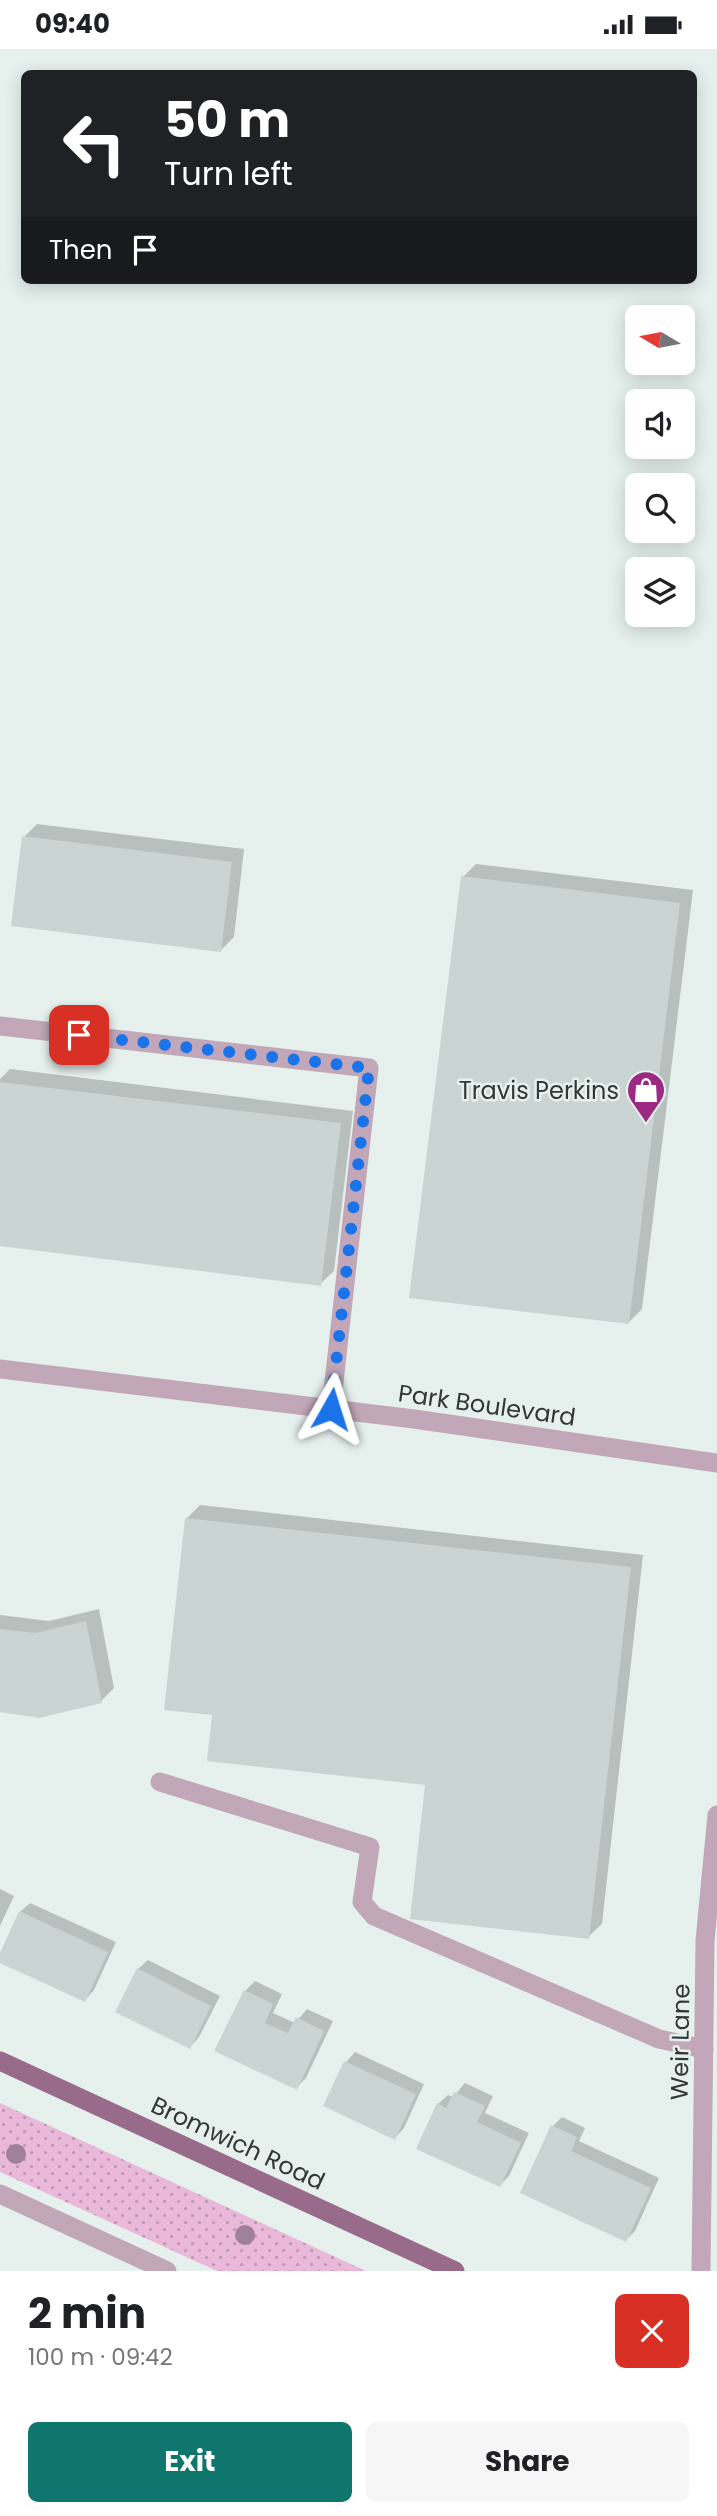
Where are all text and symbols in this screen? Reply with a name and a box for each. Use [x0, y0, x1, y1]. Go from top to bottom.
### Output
text: 09:40 [35, 6, 110, 42]
text: 50 m [164, 86, 290, 154]
icon: left [49, 98, 140, 189]
text: Turn left [164, 151, 293, 196]
icon: arrive [126, 231, 164, 269]
text: Then [49, 232, 112, 268]
north arrow [625, 305, 695, 375]
map controls [625, 305, 695, 627]
button: sound [625, 389, 695, 459]
button: search [625, 473, 695, 543]
button: layers [625, 557, 695, 627]
pin [49, 1005, 109, 1065]
icon: arrive [60, 1016, 98, 1054]
shop icon: Travis Perkins [625, 1069, 667, 1124]
place label: Travis Perkins [459, 1074, 619, 1107]
position arrow [294, 1372, 368, 1446]
street label: Park Boulevard [396, 1376, 578, 1434]
street label: Weir Lane [662, 1984, 698, 2100]
street label: Bromwich Road [146, 2088, 330, 2198]
text: 2 min [28, 2284, 146, 2343]
button: close [615, 2294, 689, 2368]
text: 100 m · 09:42 [28, 2341, 173, 2373]
button: Exit [28, 2422, 352, 2502]
button: Share [366, 2422, 689, 2502]

